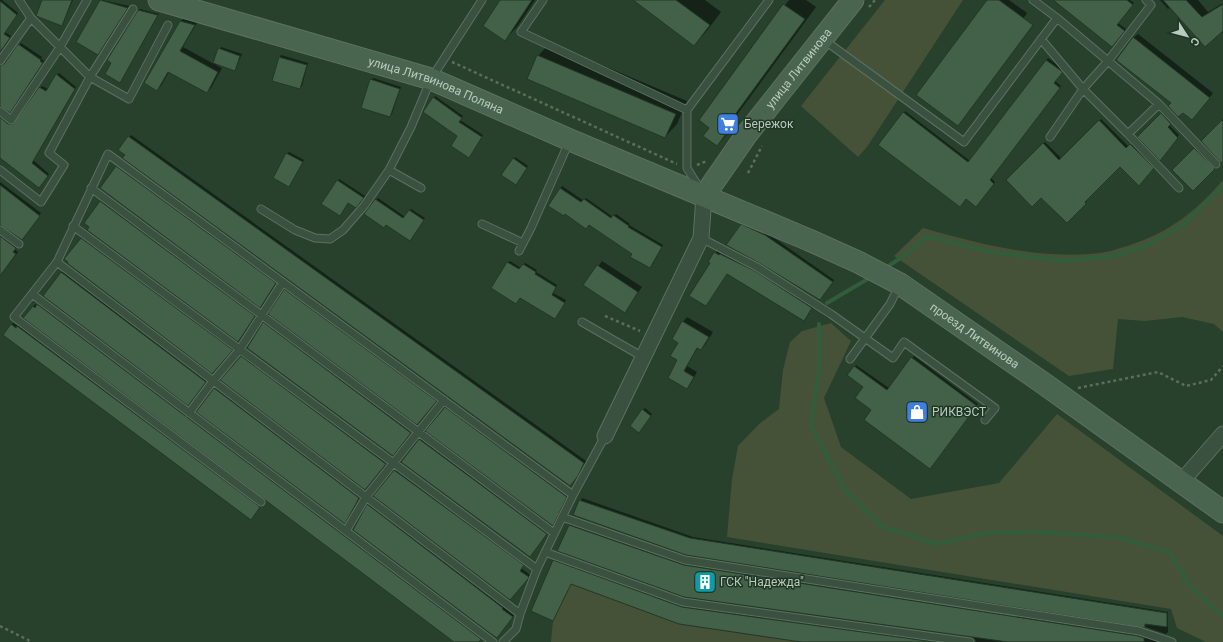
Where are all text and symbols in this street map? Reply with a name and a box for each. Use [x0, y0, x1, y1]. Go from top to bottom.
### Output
north arrow [1167, 16, 1207, 56]
street label: улица Литвинова [763, 26, 835, 111]
text: С [1187, 35, 1202, 48]
street label: улица Литвинова Поляна [367, 54, 506, 117]
supermarket icon: Бережок [715, 111, 741, 137]
place label: Бережок [744, 117, 794, 131]
street label: проезд Литвинова [927, 300, 1022, 371]
shop icon: РИКВЭСТ [904, 399, 930, 425]
place label: РИКВЭСТ [932, 405, 986, 419]
building icon: ГСК "Надежда" [692, 569, 718, 595]
place label: ГСК "Надежда" [720, 575, 804, 589]

